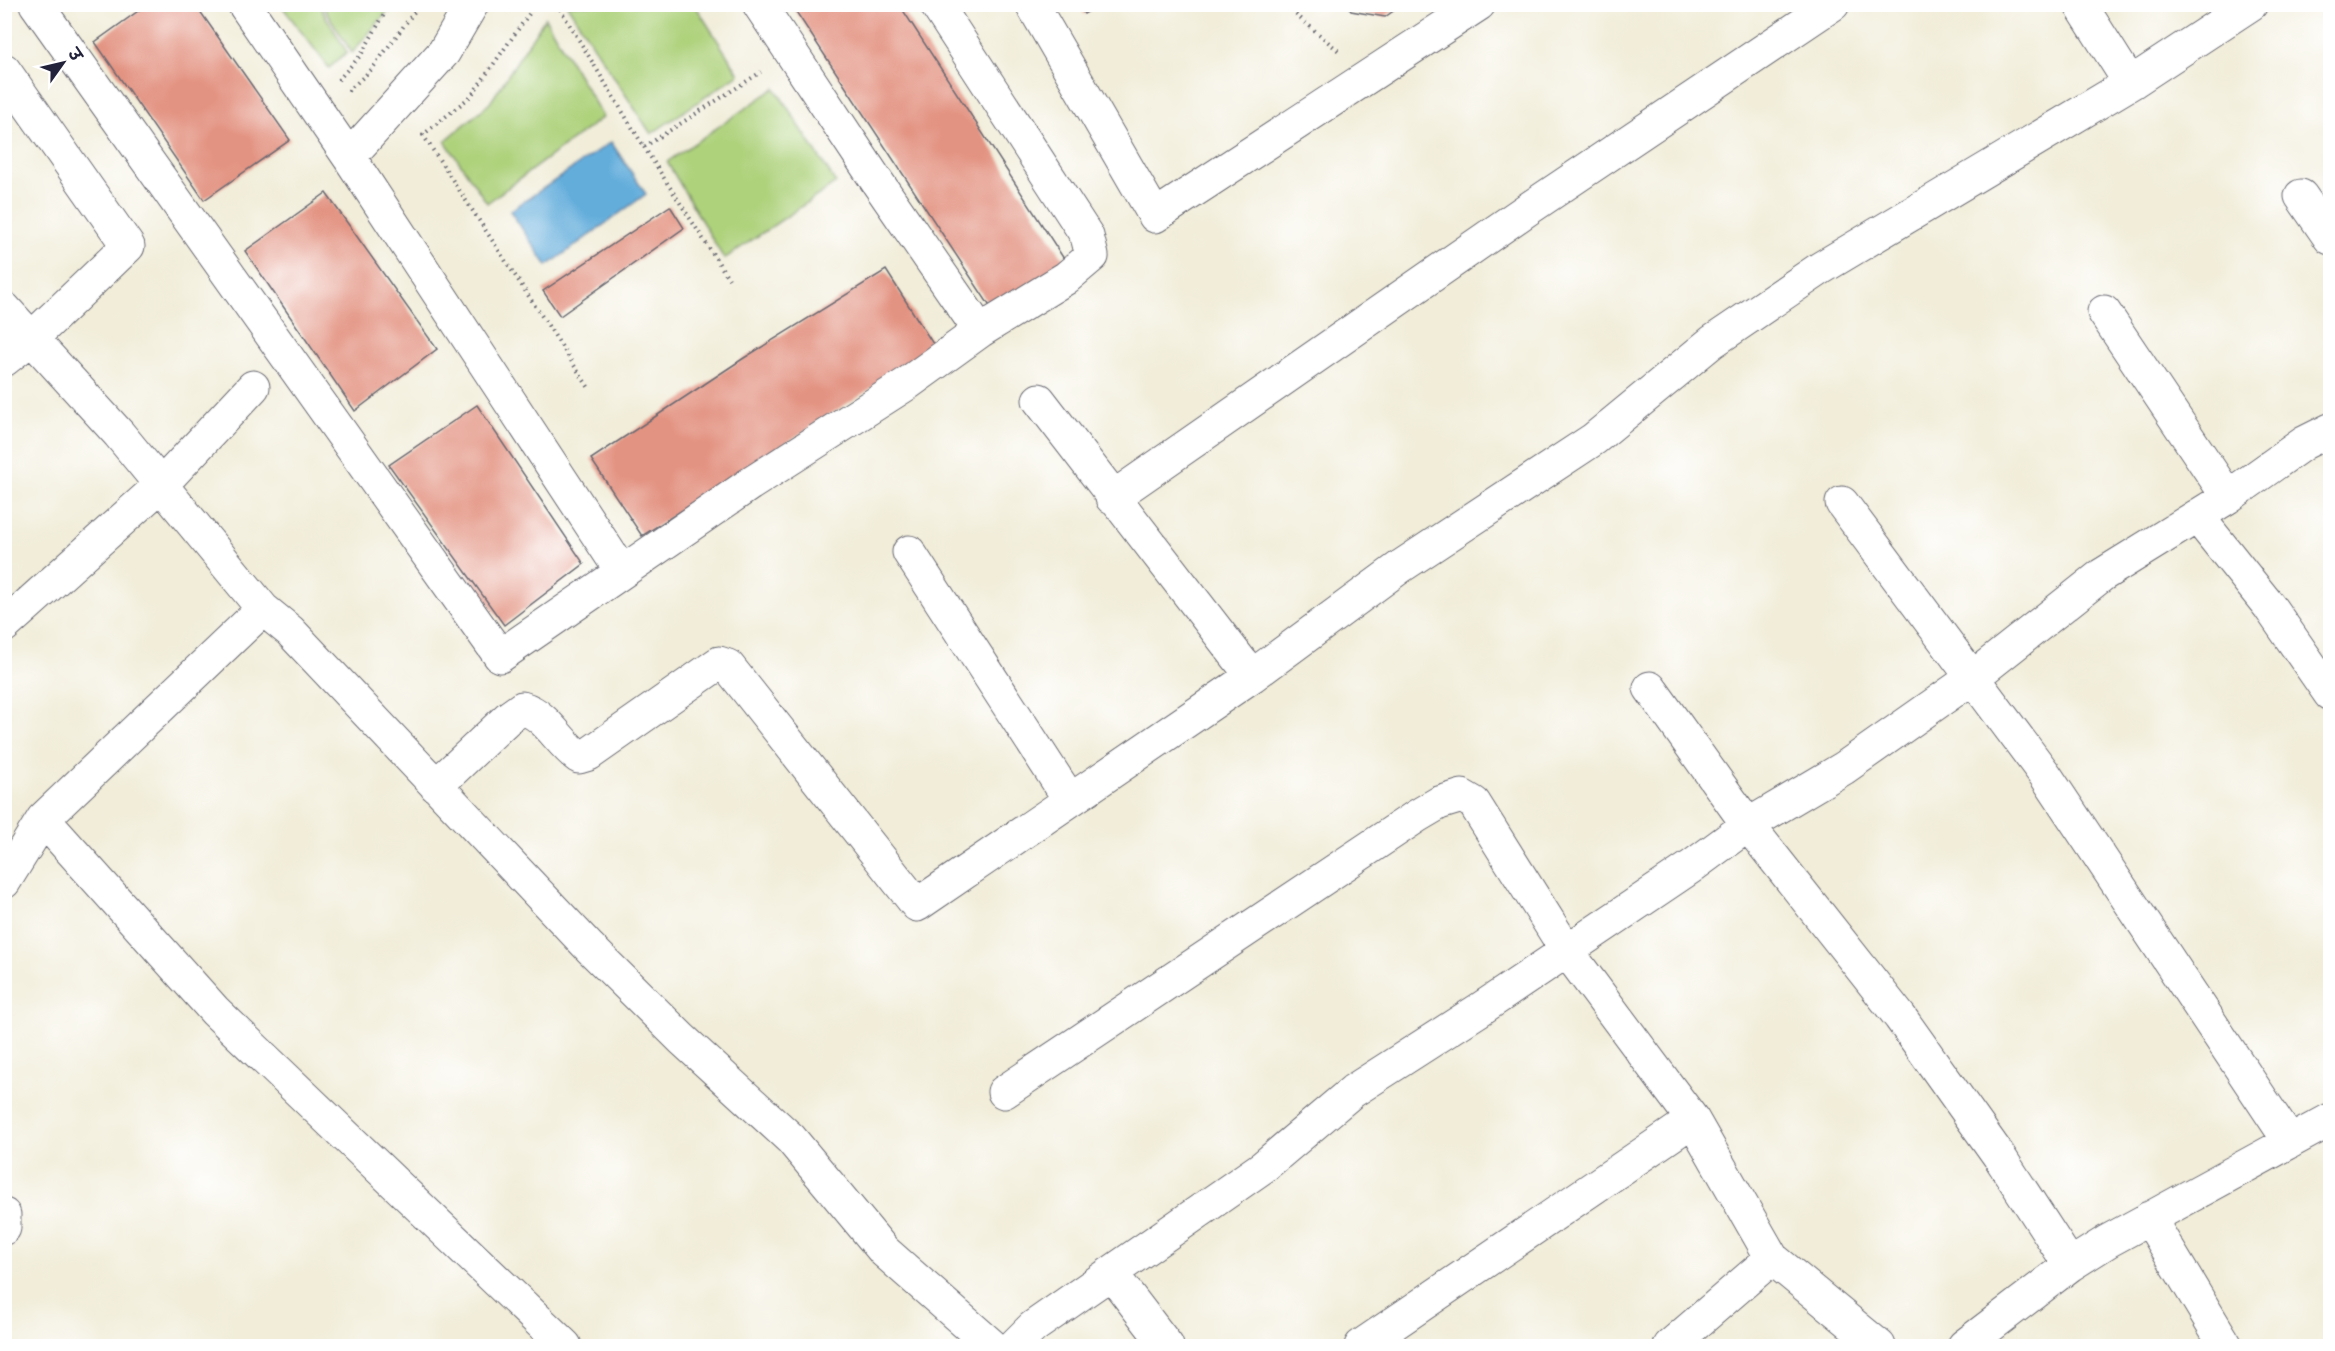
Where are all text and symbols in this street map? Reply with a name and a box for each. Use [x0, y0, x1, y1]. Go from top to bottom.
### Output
north arrow [33, 33, 93, 93]
text: उ [62, 44, 87, 66]

